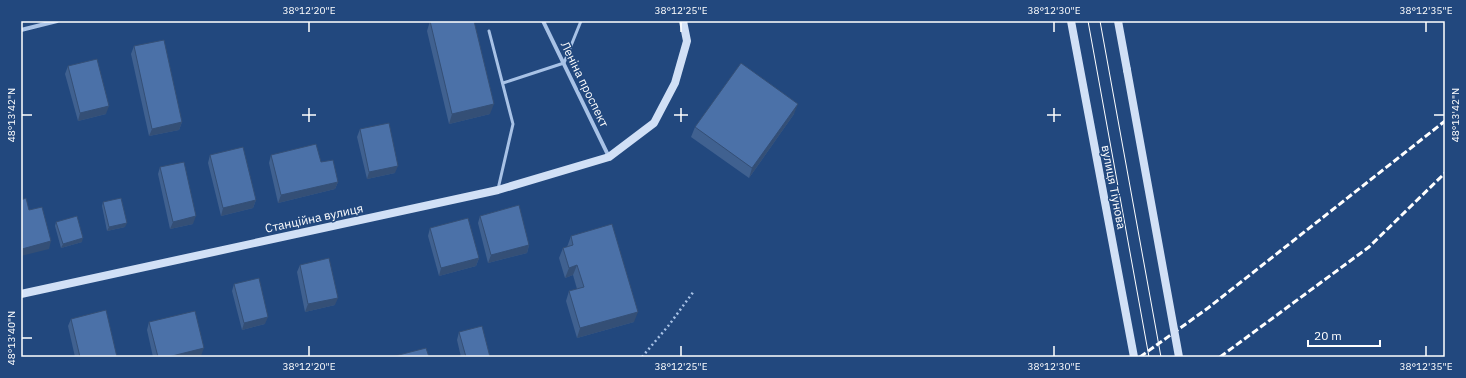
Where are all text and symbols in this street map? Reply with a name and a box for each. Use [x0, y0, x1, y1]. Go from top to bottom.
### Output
text: 38°12'20"E [282, 4, 336, 17]
text: 38°12'25"E [654, 4, 708, 17]
text: 38°12'30"E [1027, 4, 1081, 17]
text: 38°12'35"E [1399, 4, 1453, 17]
street label: Леніна проспект [558, 39, 612, 130]
text: 48°13'42"N [5, 88, 18, 142]
text: 48°13'42"N [1449, 88, 1462, 142]
street label: вулиця Тіунова [1098, 144, 1130, 231]
street label: Станційна вулиця [264, 200, 364, 236]
text: 48°13'40"N [5, 311, 18, 365]
scale bar [1308, 322, 1380, 348]
text: 20 m [1314, 328, 1342, 343]
text: 38°12'20"E [282, 360, 336, 373]
text: 38°12'25"E [654, 360, 708, 373]
text: 38°12'30"E [1027, 360, 1081, 373]
text: 38°12'35"E [1399, 360, 1453, 373]

